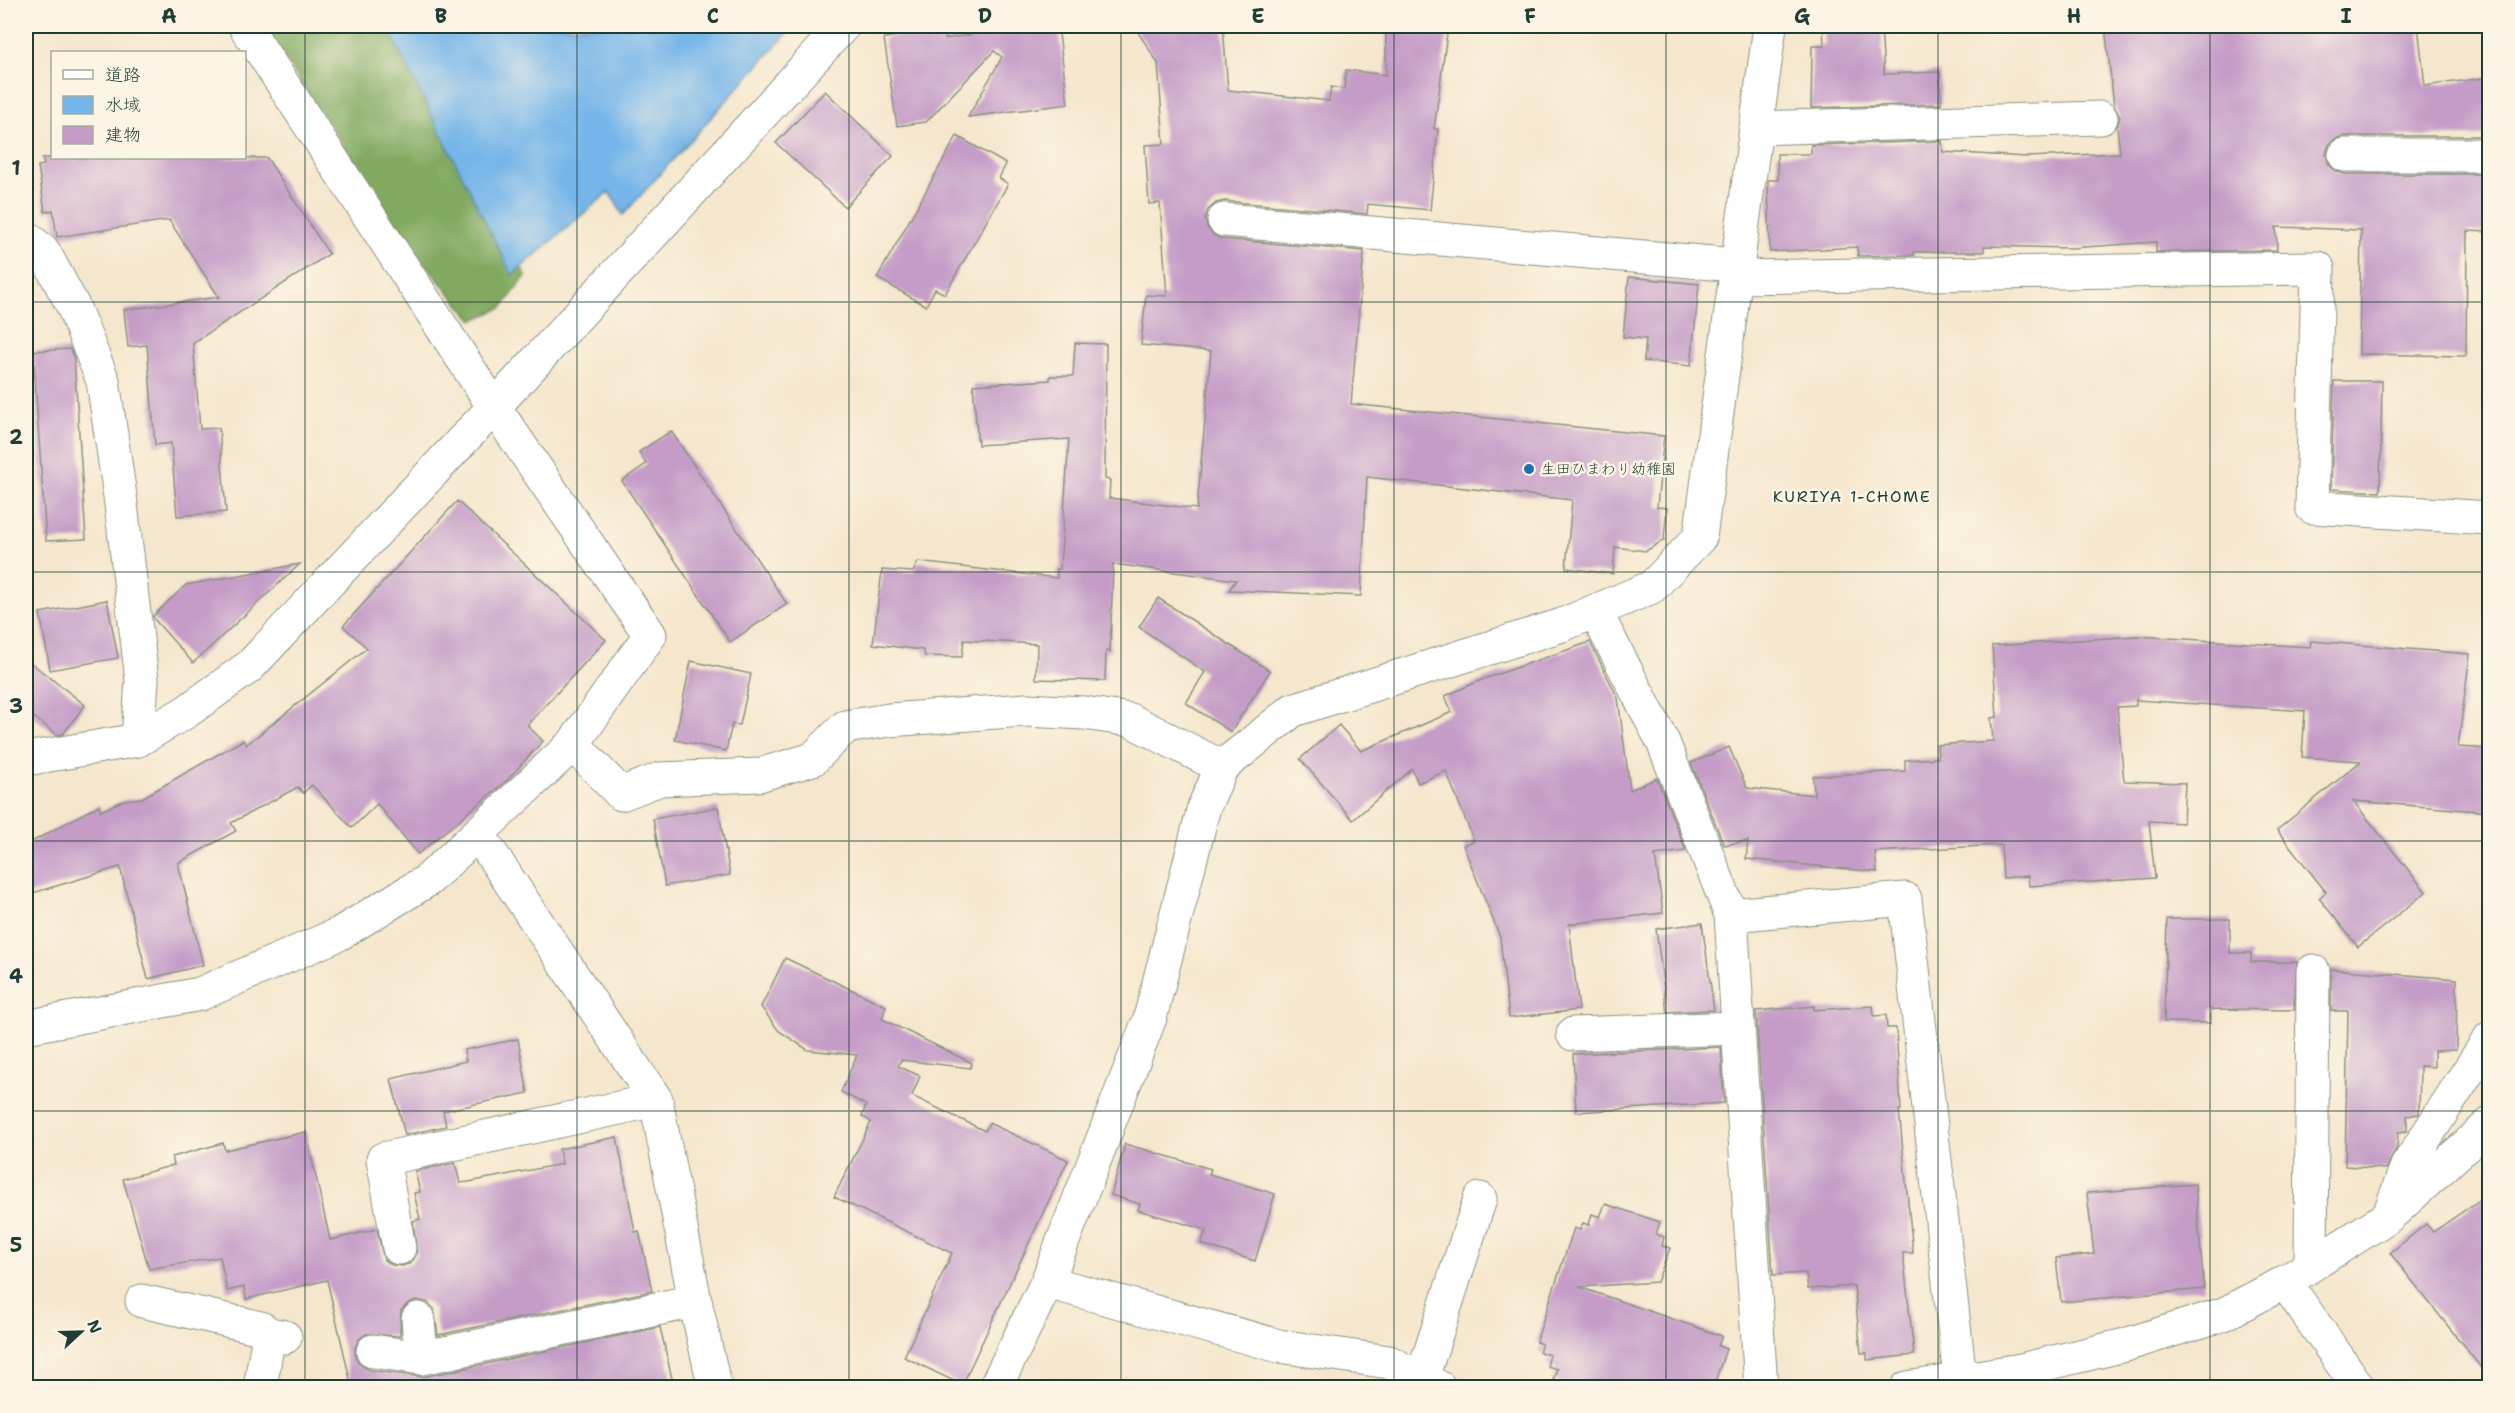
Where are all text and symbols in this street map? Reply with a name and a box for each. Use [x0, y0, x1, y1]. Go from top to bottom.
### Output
text: A [161, 3, 177, 29]
text: B [435, 3, 447, 29]
text: C [707, 3, 719, 29]
text: D [978, 3, 992, 29]
text: E [1251, 3, 1265, 29]
text: F [1524, 3, 1536, 29]
text: G [1794, 3, 1810, 29]
text: H [2067, 3, 2081, 29]
text: I [2340, 3, 2352, 29]
legend [51, 51, 246, 159]
text: 道路 [105, 63, 141, 87]
text: 水域 [105, 93, 141, 117]
text: 建物 [105, 123, 141, 147]
text: 1 [11, 155, 21, 181]
text: 2 [9, 424, 23, 450]
place label: 生田ひまわり幼稚園 [1541, 459, 1676, 479]
marker: 生田ひまわり幼稚園 [1522, 462, 1536, 476]
district label: KURIYA 1-CHOME [1773, 486, 1931, 507]
text: 3 [9, 693, 23, 719]
text: 4 [9, 963, 23, 989]
text: 5 [10, 1232, 22, 1258]
north arrow [51, 1302, 111, 1362]
text: N [82, 1317, 107, 1336]

